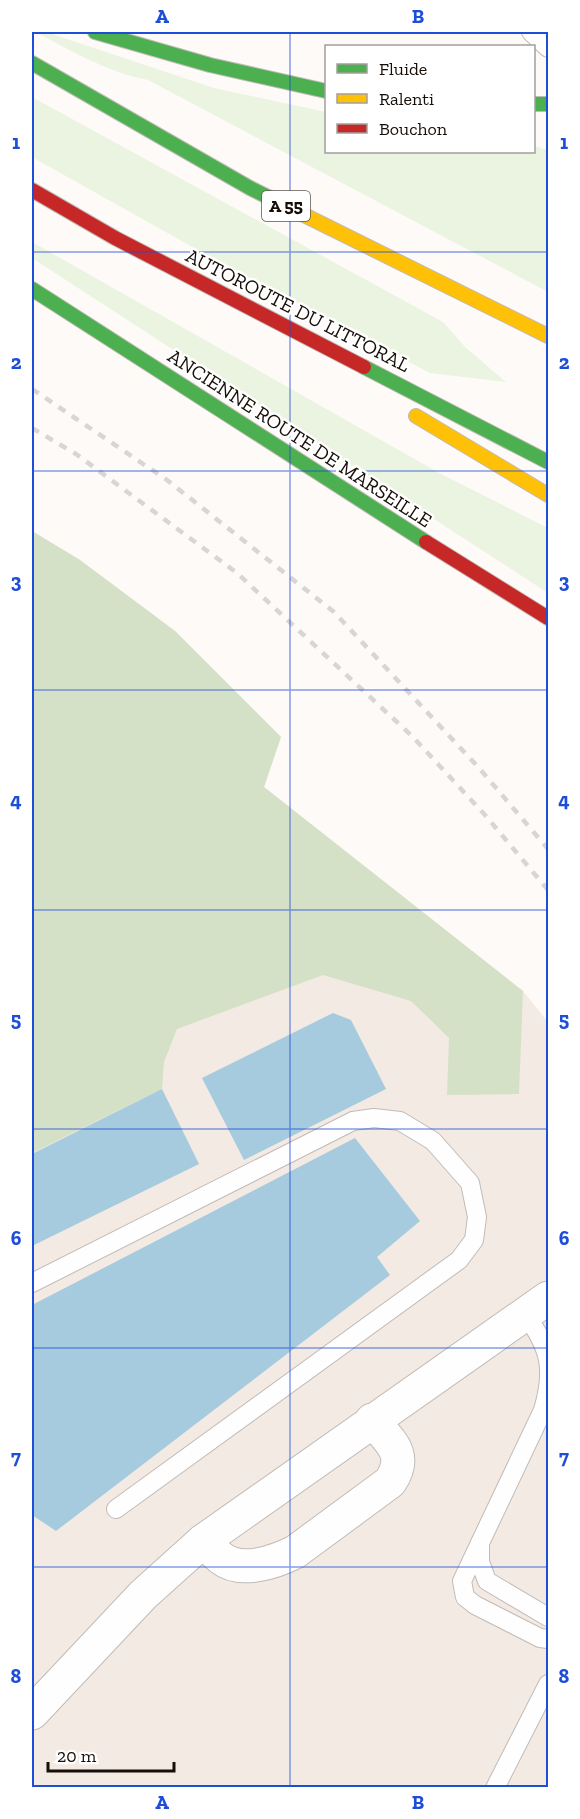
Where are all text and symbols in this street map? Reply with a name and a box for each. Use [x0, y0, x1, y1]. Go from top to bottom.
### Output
text: A [155, 4, 169, 28]
text: B [412, 4, 424, 28]
legend [325, 45, 535, 153]
text: Fluide [379, 58, 427, 80]
text: Ralenti [379, 88, 434, 110]
text: Bouchon [379, 118, 448, 140]
text: 1 [12, 130, 20, 154]
text: 1 [560, 130, 568, 154]
road number: A 55 [262, 191, 310, 221]
street label: AUTOROUTE DU LITTORAL [182, 243, 414, 377]
street label: ANCIENNE ROUTE DE MARSEILLE [164, 344, 436, 532]
text: 2 [11, 350, 22, 374]
text: 2 [559, 350, 570, 374]
text: 3 [11, 569, 22, 593]
text: 3 [559, 569, 570, 593]
text: 4 [10, 788, 22, 812]
text: 4 [558, 788, 570, 812]
text: 5 [11, 1007, 21, 1031]
text: 5 [559, 1007, 569, 1031]
text: 6 [11, 1226, 22, 1250]
text: 6 [559, 1226, 570, 1250]
text: 7 [11, 1445, 21, 1469]
text: 7 [559, 1445, 569, 1469]
text: 8 [11, 1664, 22, 1688]
text: 8 [559, 1664, 570, 1688]
scale bar [48, 1735, 174, 1773]
text: 20 m [57, 1745, 97, 1767]
text: A [155, 1790, 169, 1814]
text: B [412, 1790, 424, 1814]

